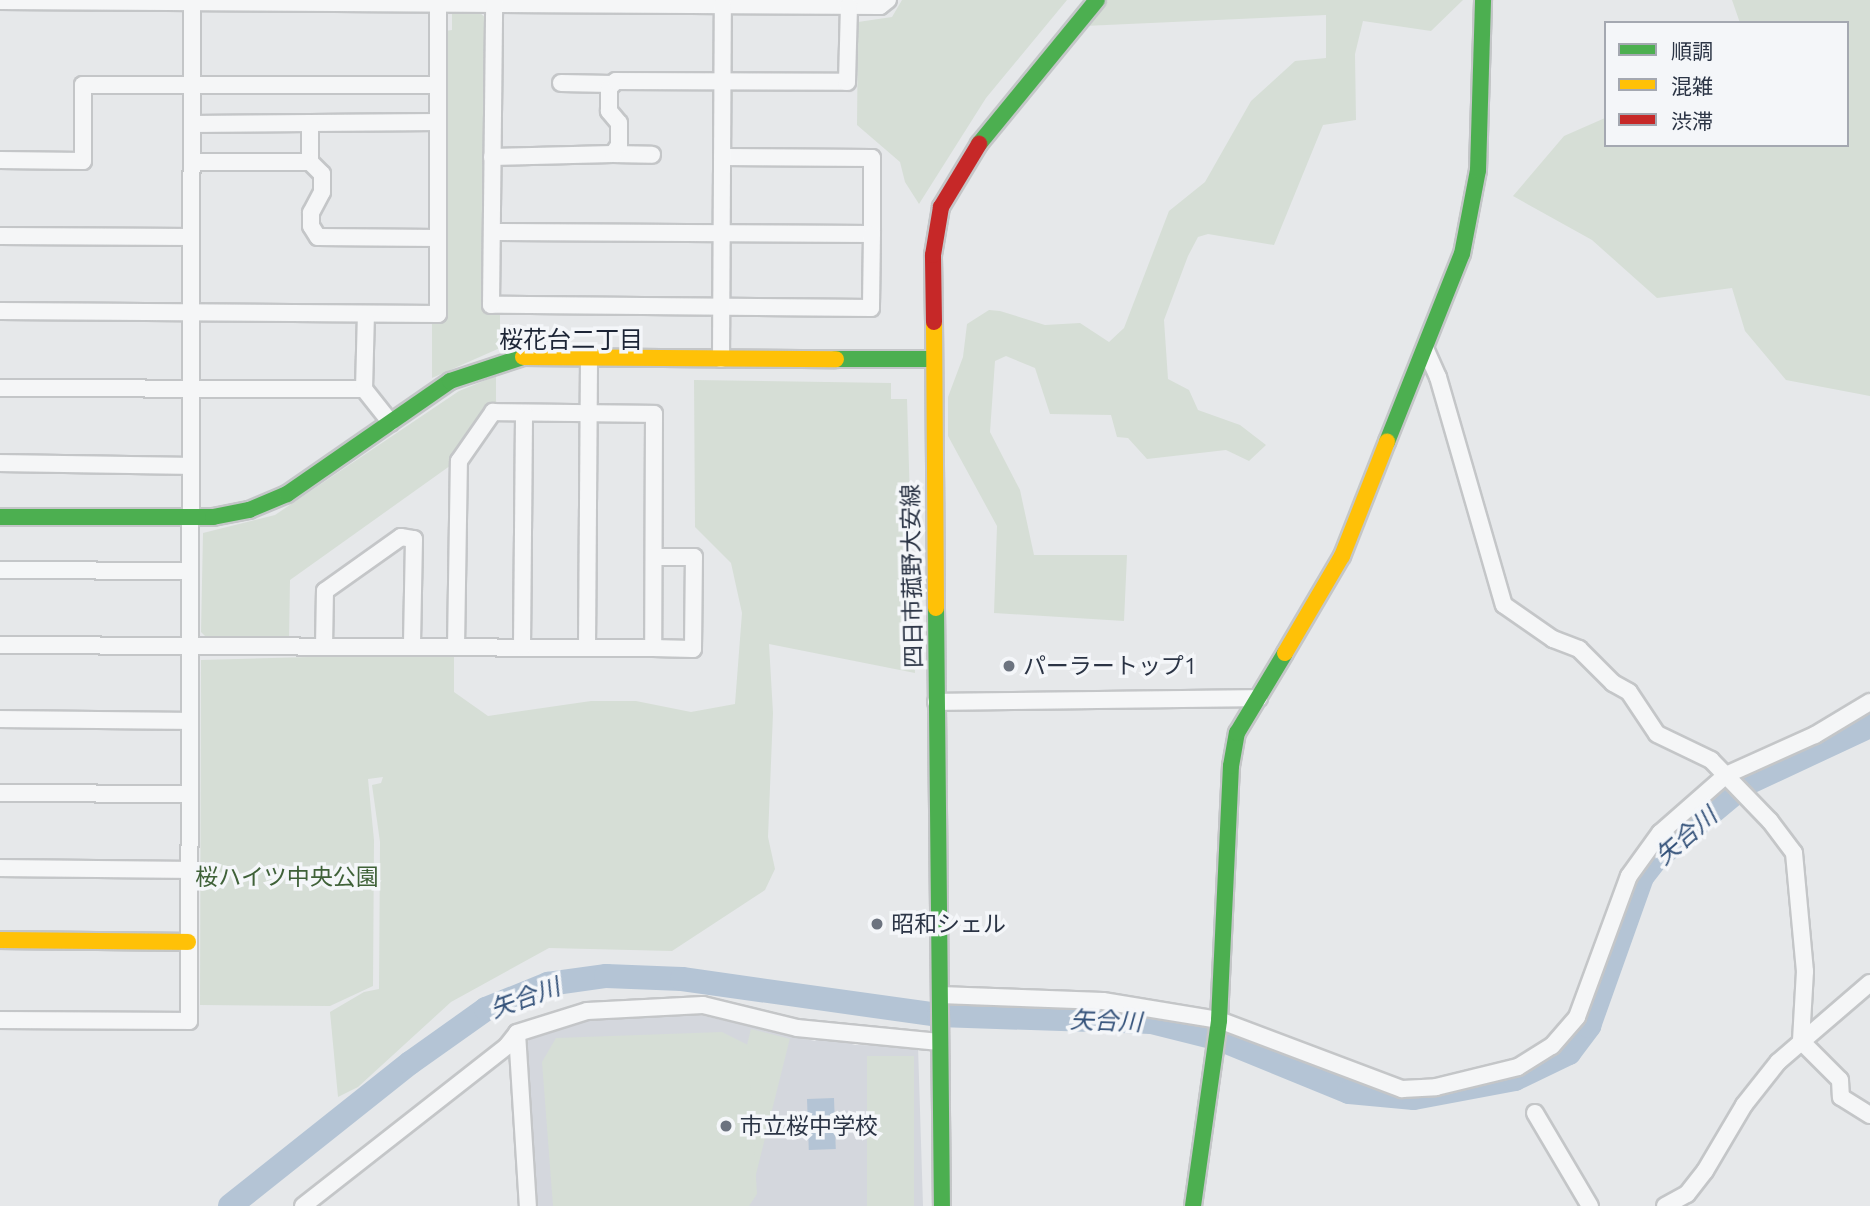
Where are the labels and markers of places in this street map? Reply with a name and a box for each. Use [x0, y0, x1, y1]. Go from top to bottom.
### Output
place label: パーラートップ1 [1023, 652, 1197, 680]
marker: パーラートップ1 [1001, 658, 1017, 674]
place label: 昭和シェル [891, 910, 1006, 938]
marker: 昭和シェル [869, 916, 885, 932]
place label: 市立桜中学校 [740, 1112, 878, 1140]
marker: 市立桜中学校 [718, 1118, 734, 1134]

